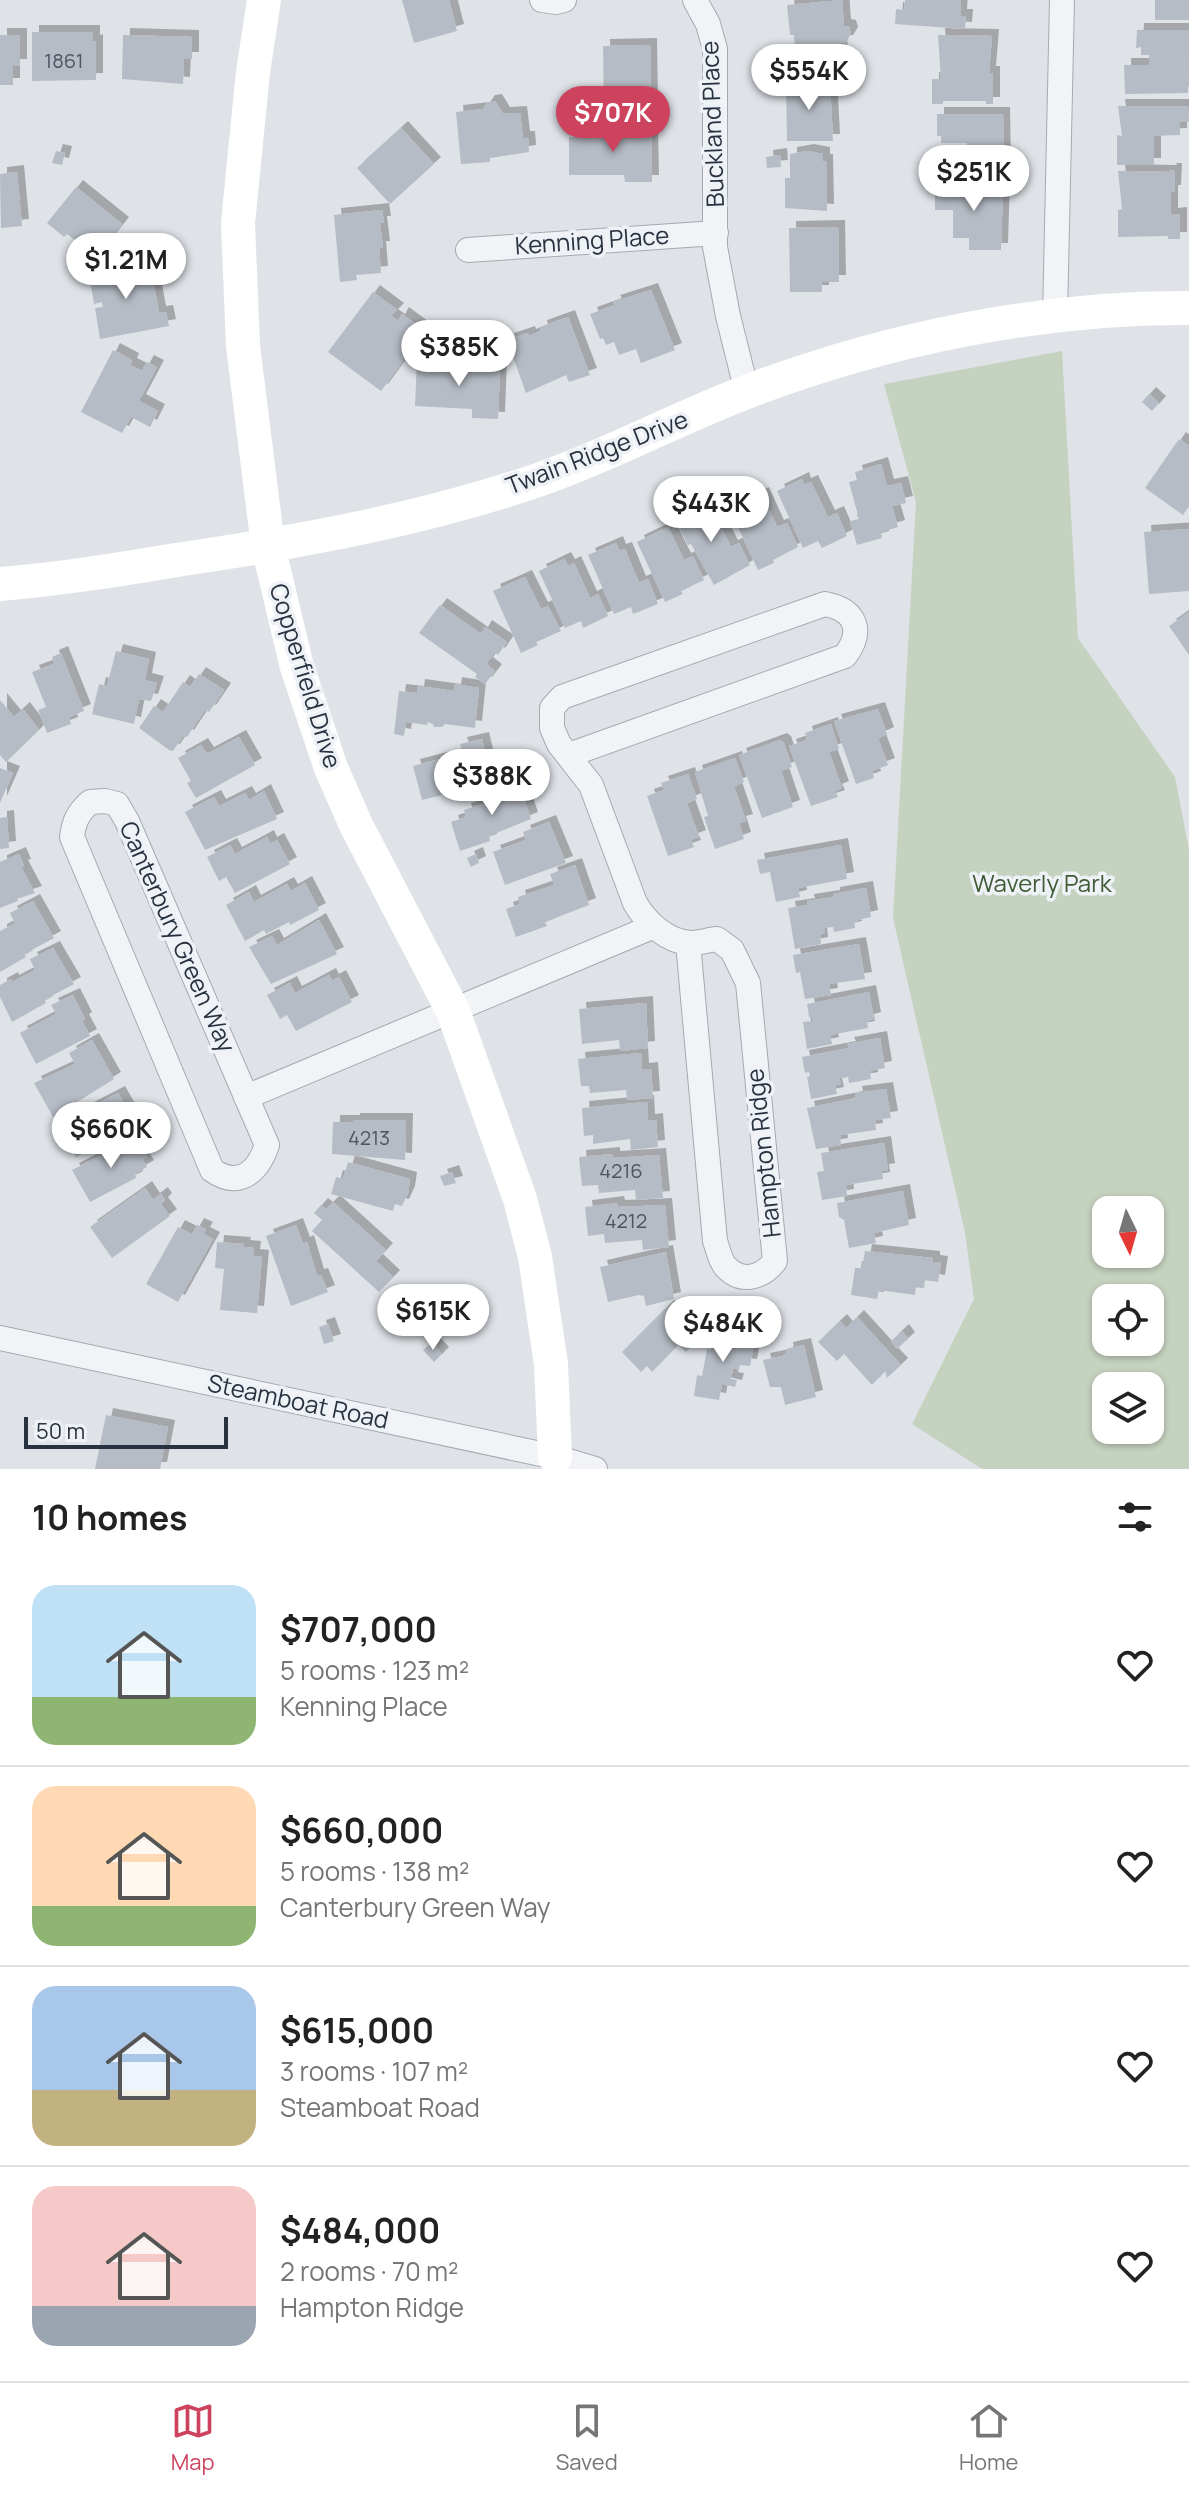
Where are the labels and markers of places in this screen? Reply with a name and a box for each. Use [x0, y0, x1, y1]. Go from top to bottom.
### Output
pin: $554K [753, 44, 865, 112]
pin: $707K [557, 86, 669, 154]
pin: $251K [918, 145, 1030, 213]
pin: $1.21M [61, 233, 191, 301]
pin: $385K [403, 320, 515, 388]
pin: $443K [655, 476, 767, 544]
pin: $388K [436, 749, 548, 817]
pin: $660K [55, 1102, 167, 1170]
pin: $615K [377, 1284, 489, 1352]
pin: $484K [667, 1296, 779, 1364]

